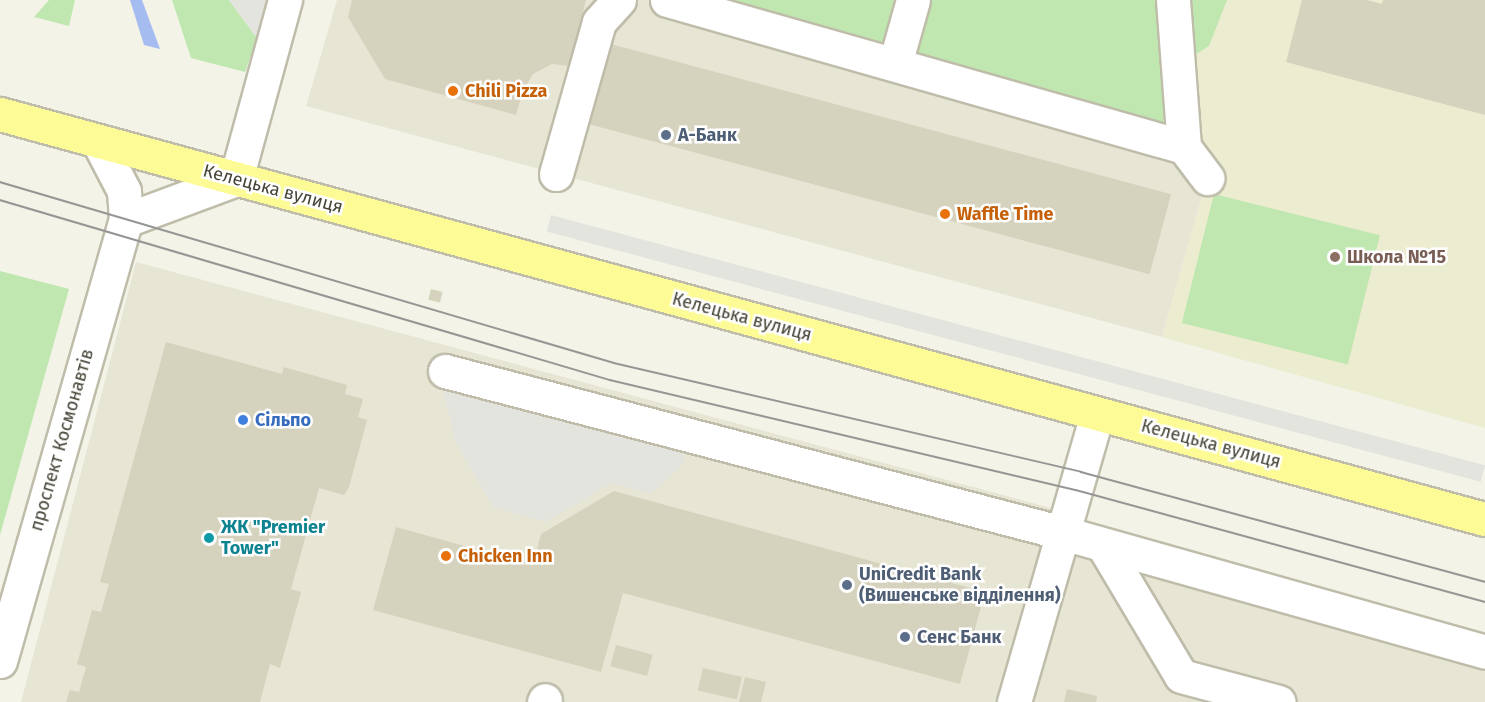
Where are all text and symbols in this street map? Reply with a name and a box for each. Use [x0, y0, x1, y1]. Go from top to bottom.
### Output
place label: Chili Pizza [465, 80, 547, 102]
marker: Chili Pizza [446, 84, 460, 98]
place label: А-Банк [678, 124, 737, 146]
marker: А-Банк [659, 128, 673, 142]
street label: Келецька вулиця [201, 160, 345, 218]
place label: Waffle Time [957, 203, 1053, 225]
marker: Waffle Time [938, 207, 952, 221]
place label: Школа №15 [1347, 246, 1446, 268]
marker: Школа №15 [1328, 250, 1342, 264]
street label: Келецька вулиця [670, 288, 814, 346]
street label: проспект Космонавтів [26, 346, 98, 534]
place label: Сільпо [255, 409, 311, 431]
marker: Сільпо [236, 413, 250, 427]
street label: Келецька вулиця [1139, 415, 1283, 473]
place label: ЖК "Premier Tower" [221, 517, 325, 560]
marker: ЖК "Premier Tower" [202, 531, 216, 545]
place label: Chicken Inn [458, 545, 553, 567]
marker: Chicken Inn [439, 549, 453, 563]
place label: UniCredit Bank (Вишенське відділення) [859, 564, 1061, 606]
marker: UniCredit Bank (Вишенське відділення) [840, 578, 854, 592]
place label: Сенс Банк [917, 626, 1001, 648]
marker: Сенс Банк [898, 630, 912, 644]

